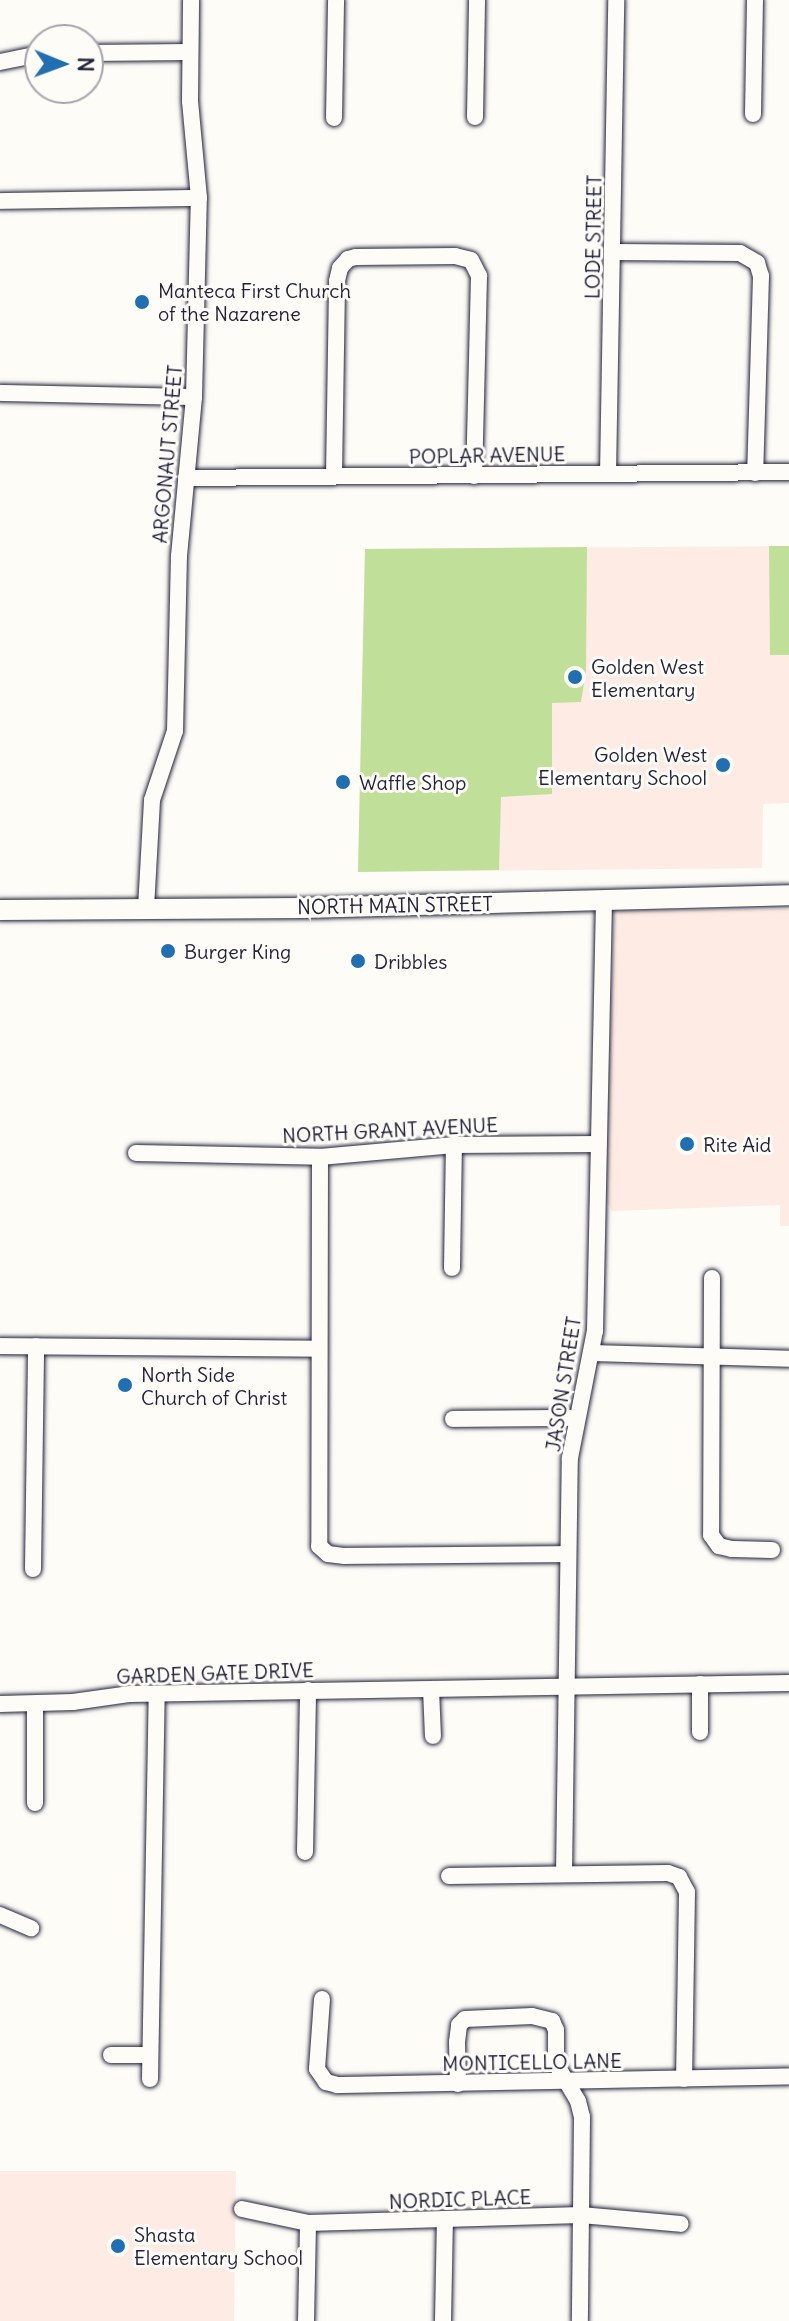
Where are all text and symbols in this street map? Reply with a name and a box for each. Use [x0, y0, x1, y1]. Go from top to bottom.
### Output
north arrow [24, 24, 104, 104]
text: N [72, 57, 100, 72]
street label: LODE STREET [580, 175, 606, 299]
place label: Manteca First Church of the Nazarene [158, 278, 351, 325]
marker: Manteca First Church of the Nazarene [133, 293, 151, 311]
street label: ARGONAUT STREET [147, 364, 187, 544]
street label: POPLAR AVENUE [409, 442, 565, 468]
place label: Golden West Elementary [591, 654, 704, 701]
marker: Golden West Elementary [566, 668, 584, 686]
place label: Golden West Elementary School [538, 742, 707, 789]
marker: Golden West Elementary School [714, 756, 732, 774]
place label: Waffle Shop [359, 770, 466, 794]
marker: Waffle Shop [334, 773, 352, 791]
street label: NORTH MAIN STREET [297, 891, 493, 919]
place label: Burger King [184, 939, 291, 963]
marker: Burger King [159, 942, 177, 960]
place label: Dribbles [374, 949, 447, 973]
marker: Dribbles [349, 952, 367, 970]
street label: NORTH GRANT AVENUE [282, 1112, 498, 1148]
place label: Rite Aid [703, 1132, 771, 1156]
marker: Rite Aid [678, 1135, 696, 1153]
street label: JASON STREET [540, 1315, 586, 1453]
place label: North Side Church of Christ [141, 1362, 287, 1409]
marker: North Side Church of Christ [116, 1376, 134, 1394]
street label: GARDEN GATE DRIVE [116, 1658, 314, 1688]
street label: MONTICELLO LANE [442, 2048, 622, 2076]
street label: NORDIC PLACE [388, 2185, 532, 2213]
place label: Shasta Elementary School [134, 2222, 303, 2269]
marker: Shasta Elementary School [109, 2237, 127, 2255]

